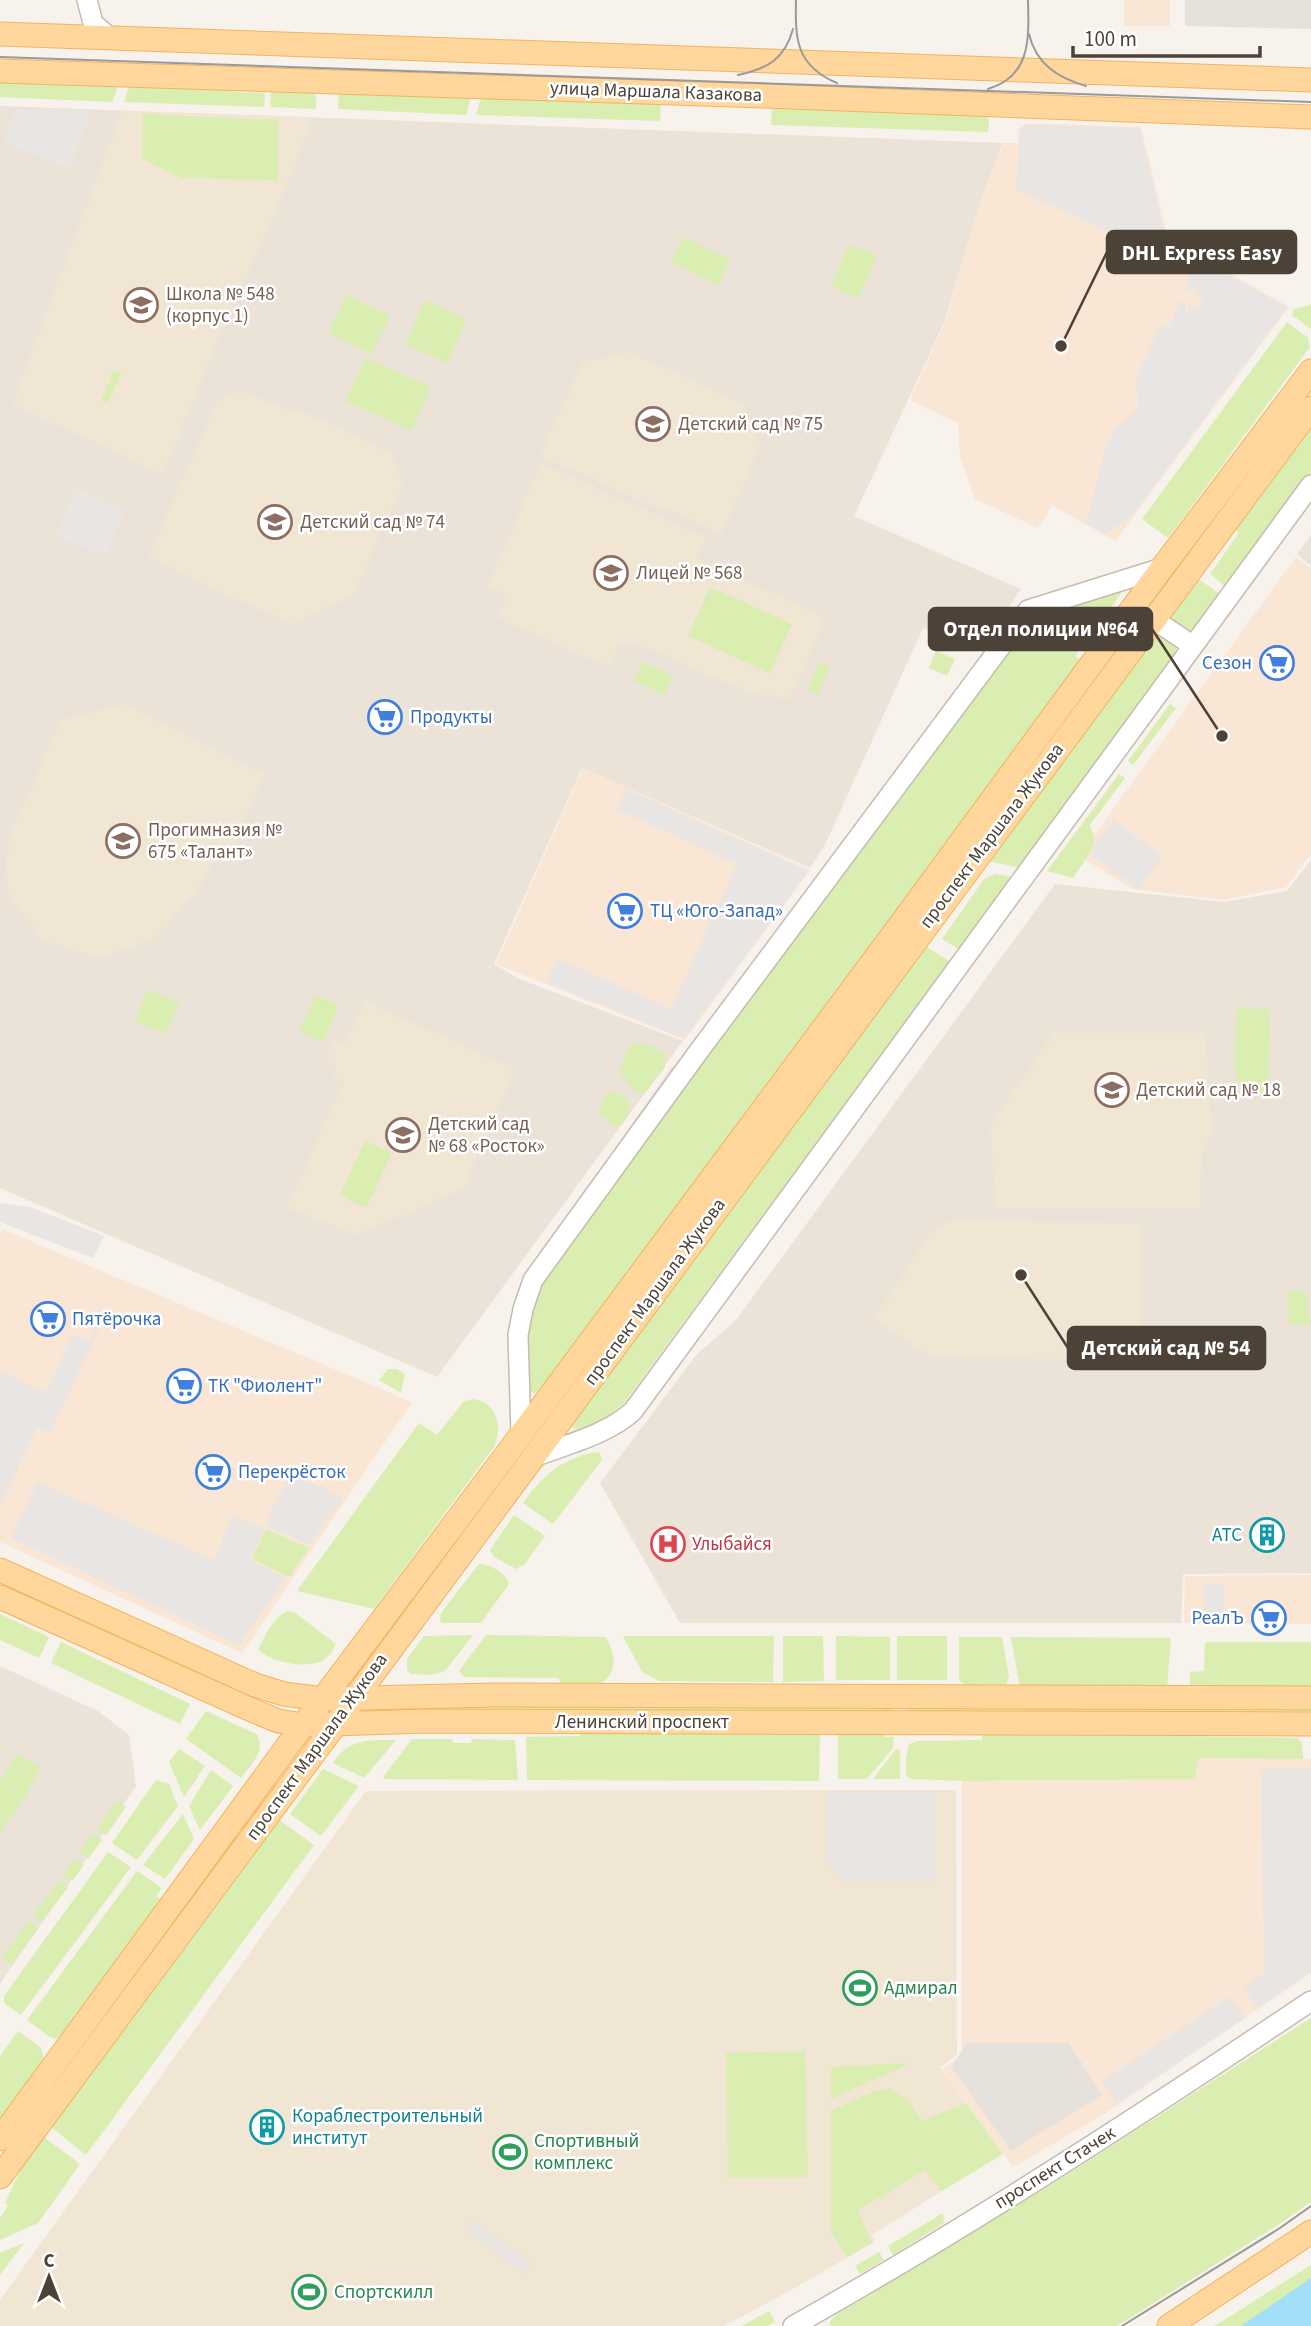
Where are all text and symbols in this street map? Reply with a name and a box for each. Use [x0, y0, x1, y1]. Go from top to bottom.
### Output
scale bar [1073, 14, 1260, 58]
text: 100 m [1084, 24, 1137, 54]
street label: улица Маршала Казакова [549, 75, 763, 109]
callout: DHL Express Easy [1107, 231, 1296, 273]
text: DHL Express Easy [1122, 238, 1282, 268]
place label: Школа № 548 (корпус 1) [166, 281, 275, 330]
school or university icon: Школа № 548 (корпус 1) [122, 286, 160, 324]
school or university icon: Детский сад № 75 [634, 405, 672, 443]
place label: Детский сад № 75 [678, 411, 823, 438]
school or university icon: Детский сад № 74 [256, 503, 294, 541]
place label: Детский сад № 74 [300, 509, 445, 536]
school or university icon: Лицей № 568 [592, 554, 630, 592]
place label: Лицей № 568 [636, 560, 742, 587]
callout: Отдел полиции №64 [929, 608, 1152, 650]
text: Отдел полиции №64 [943, 614, 1139, 644]
supermarket icon: Сезон [1258, 644, 1296, 682]
place label: Сезон [1202, 650, 1252, 677]
supermarket icon: Продукты [366, 698, 404, 736]
place label: Продукты [410, 704, 493, 731]
street label: проспект Маршала Жукова [913, 738, 1071, 934]
place label: Прогимназия № 675 «Талант» [148, 817, 282, 866]
school or university icon: Прогимназия № 675 «Талант» [104, 822, 142, 860]
supermarket icon: ТЦ «Юго-Запад» [606, 892, 644, 930]
place label: ТЦ «Юго-Запад» [650, 898, 783, 925]
school or university icon: Детский сад № 18 [1093, 1071, 1131, 1109]
place label: Детский сад № 18 [1136, 1077, 1281, 1104]
place label: Детский сад № 68 «Росток» [428, 1111, 545, 1160]
school or university icon: Детский сад № 68 «Росток» [384, 1116, 422, 1154]
street label: проспект Маршала Жукова [578, 1193, 732, 1391]
supermarket icon: Пятёрочка [29, 1300, 67, 1338]
place label: Пятёрочка [72, 1306, 161, 1333]
callout: Детский сад № 54 [1068, 1327, 1265, 1369]
text: Детский сад № 54 [1082, 1333, 1250, 1363]
supermarket icon: ТК "Фиолент" [165, 1367, 203, 1405]
place label: ТК "Фиолент" [208, 1373, 322, 1400]
supermarket icon: Перекрёсток [194, 1453, 232, 1491]
place label: Перекрёсток [238, 1459, 346, 1486]
building icon: АТС [1248, 1516, 1286, 1554]
place label: АТС [1212, 1522, 1242, 1549]
hospital icon: Улыбайся [649, 1525, 687, 1563]
place label: Улыбайся [692, 1531, 772, 1558]
supermarket icon: РеалЪ [1250, 1599, 1288, 1637]
place label: РеалЪ [1192, 1605, 1244, 1632]
street label: проспект Маршала Жукова [240, 1648, 394, 1846]
street label: Ленинский проспект [555, 1709, 730, 1736]
sports icon: Адмирал [841, 1969, 879, 2007]
place label: Адмирал [884, 1975, 958, 2002]
place label: Кораблестроительный институт [292, 2103, 483, 2152]
building icon: Кораблестроительный институт [248, 2108, 286, 2146]
street label: проспект Стачек [989, 2120, 1121, 2216]
place label: Спортивный комплекс [534, 2128, 639, 2177]
sports icon: Спортивный комплекс [491, 2133, 529, 2171]
north arrow [14, 2242, 84, 2312]
text: С [43, 2248, 55, 2275]
sports icon: Спортскилл [290, 2273, 328, 2311]
place label: Спортскилл [334, 2279, 433, 2306]

